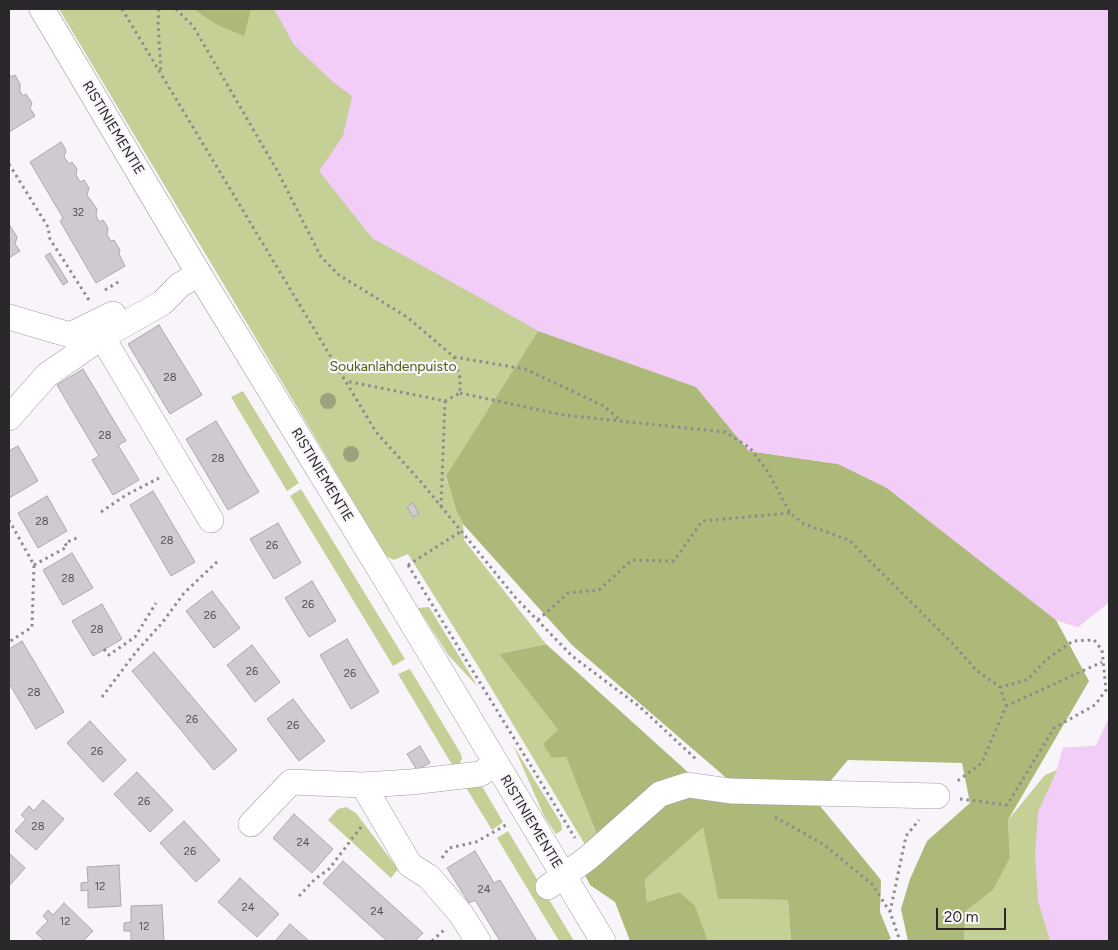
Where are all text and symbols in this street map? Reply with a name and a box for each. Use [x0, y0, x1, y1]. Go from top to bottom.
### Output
street label: RISTINIEMENTIE [78, 78, 148, 178]
house number: 32 [72, 206, 84, 220]
park label: Soukanlahdenpuisto [329, 359, 457, 375]
house number: 28 [164, 371, 176, 385]
street label: RISTINIEMENTIE [287, 425, 357, 525]
house number: 28 [99, 429, 111, 443]
house number: 28 [212, 452, 224, 466]
house number: 28 [36, 515, 48, 529]
house number: 28 [161, 534, 173, 548]
house number: 26 [266, 539, 278, 553]
house number: 28 [62, 572, 74, 586]
house number: 26 [302, 598, 314, 612]
house number: 26 [204, 609, 216, 623]
house number: 28 [91, 623, 103, 637]
house number: 26 [246, 665, 258, 679]
house number: 26 [344, 667, 356, 681]
house number: 28 [28, 686, 40, 700]
house number: 26 [186, 713, 198, 727]
house number: 26 [287, 719, 299, 733]
house number: 26 [91, 745, 103, 759]
street label: RISTINIEMENTIE [496, 772, 566, 872]
house number: 26 [138, 795, 150, 809]
house number: 28 [32, 820, 44, 834]
house number: 24 [297, 836, 309, 850]
house number: 26 [184, 845, 196, 859]
house number: 12 [95, 880, 105, 894]
house number: 24 [478, 883, 490, 897]
scale bar [938, 898, 1008, 930]
house number: 24 [242, 901, 254, 915]
house number: 24 [371, 905, 383, 919]
text: 20 m [944, 908, 978, 926]
house number: 12 [60, 915, 70, 929]
house number: 12 [139, 920, 149, 934]

